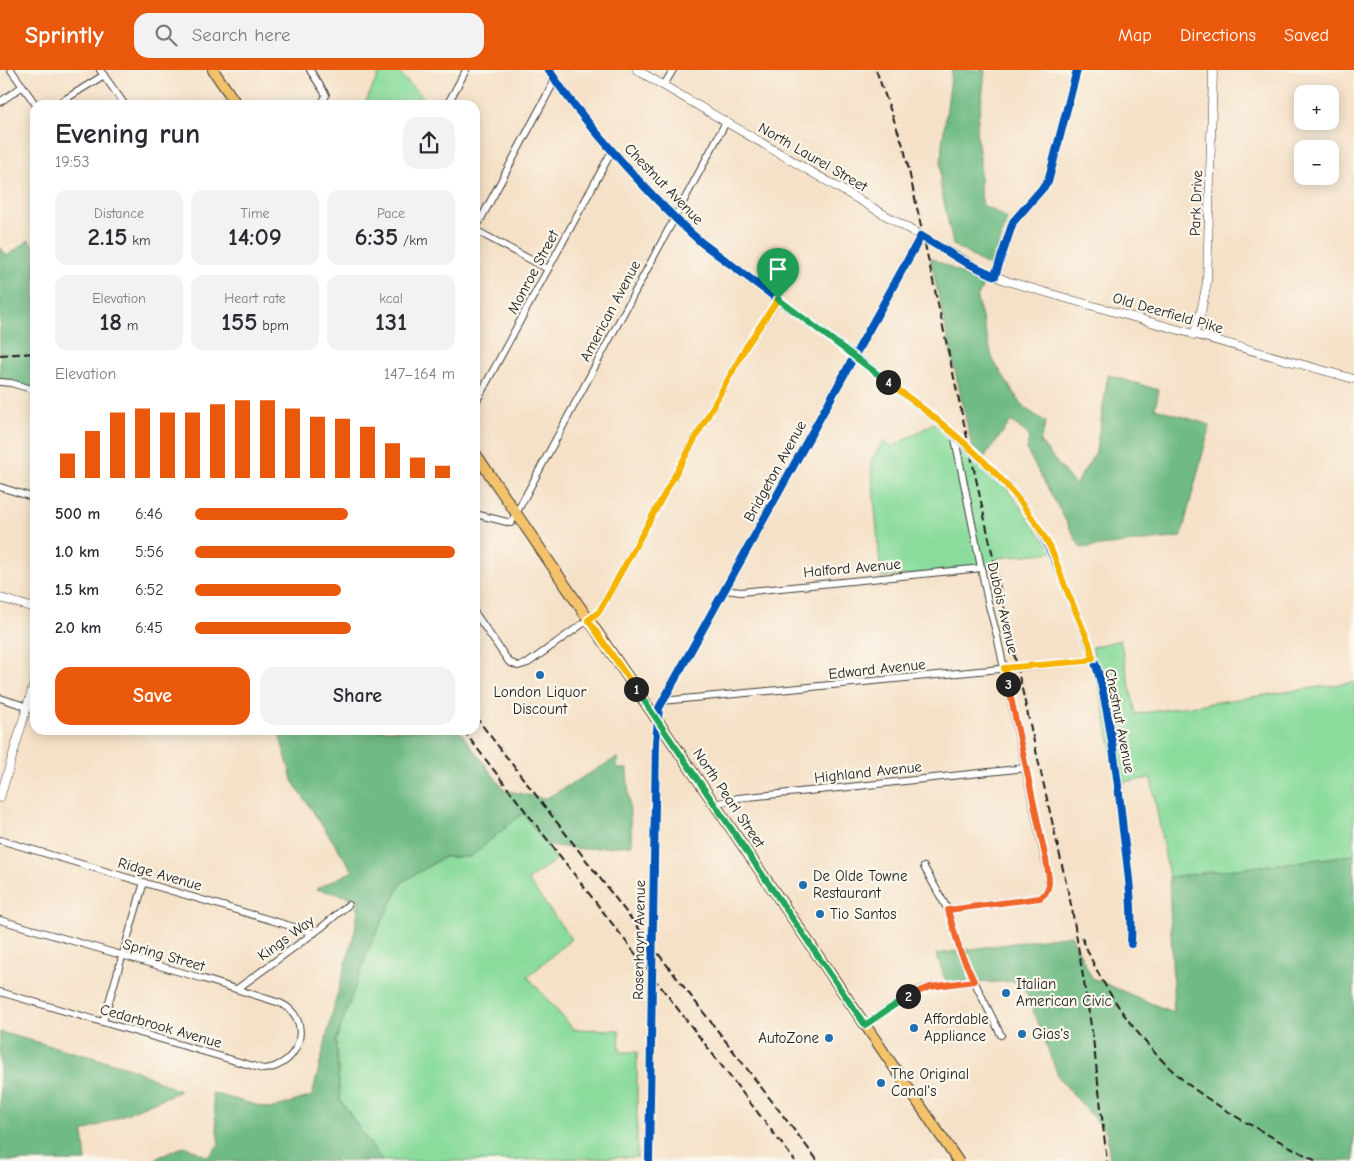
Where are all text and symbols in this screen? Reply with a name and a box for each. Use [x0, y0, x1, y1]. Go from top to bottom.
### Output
search box [134, 13, 484, 58]
text: Sprintly [25, 21, 104, 49]
icon: search [152, 21, 180, 49]
text: Search here [192, 24, 291, 46]
text: Map [1118, 25, 1152, 46]
text: Directions [1180, 25, 1256, 46]
text: Saved [1284, 25, 1329, 46]
map controls [1294, 85, 1339, 185]
button: + [1294, 85, 1339, 130]
button: share [403, 117, 455, 169]
text: Evening run [55, 118, 200, 150]
street label: North Laurel Street [755, 119, 871, 196]
street label: Chestnut Avenue [621, 140, 708, 229]
button: − [1294, 140, 1339, 185]
text: 19:53 [55, 153, 90, 171]
street label: Park Drive [1186, 169, 1206, 236]
text: Distance [94, 205, 144, 222]
text: Time [240, 205, 270, 222]
text: Pace [377, 205, 405, 222]
text: 2.15 [87, 222, 128, 251]
text: 14:09 [228, 222, 282, 251]
text: 6:35 [355, 222, 398, 251]
street label: Monroe Street [503, 226, 563, 317]
text: km [128, 232, 151, 249]
text: /km [398, 232, 428, 249]
pin [757, 248, 799, 299]
icon: arrive [764, 255, 792, 283]
street label: American Avenue [576, 257, 644, 365]
street label: Old Deerfield Pike [1111, 289, 1226, 337]
text: Elevation [92, 290, 146, 307]
text: Heart rate [224, 290, 286, 307]
text: kcal [379, 290, 403, 307]
text: 18 [100, 307, 122, 336]
text: 155 [221, 307, 258, 336]
text: 131 [375, 307, 407, 336]
text: m [122, 317, 138, 334]
text: bpm [258, 317, 289, 334]
text: Elevation [55, 365, 116, 383]
text: 147–164 m [384, 365, 455, 383]
pin: 4 [876, 370, 900, 394]
text: 4 [885, 374, 892, 391]
street label: Bridgeton Avenue [740, 417, 810, 525]
text: 500 m [55, 505, 100, 523]
text: 6:46 [135, 505, 163, 523]
text: 1.0 km [55, 543, 100, 561]
text: 5:56 [135, 543, 164, 561]
street label: Halford Avenue [802, 555, 902, 581]
street label: Dubois Avenue [984, 560, 1022, 656]
text: 1.5 km [55, 581, 99, 599]
text: 6:52 [135, 581, 164, 599]
text: 2.0 km [55, 619, 101, 637]
text: 6:45 [135, 619, 163, 637]
street label: Edward Avenue [828, 655, 927, 683]
button: Save [55, 667, 250, 725]
button: Share [260, 667, 455, 725]
street label: Chestnut Avenue [1101, 667, 1139, 775]
marker: London Liquor Discount [534, 669, 546, 681]
pin: 3 [996, 672, 1020, 696]
pin: 1 [624, 676, 648, 702]
text: 3 [1005, 676, 1012, 693]
text: 1 [634, 681, 639, 698]
place label: London Liquor Discount [494, 683, 586, 718]
street label: North Pearl Street [689, 745, 769, 852]
street label: Highland Avenue [813, 757, 923, 787]
street label: Ridge Avenue [116, 853, 204, 895]
place label: De Olde Towne Restaurant [813, 867, 908, 902]
street label: Rosenhayn Avenue [629, 879, 649, 1000]
marker: De Olde Towne Restaurant [797, 879, 809, 891]
place label: Tio Santos [830, 905, 896, 923]
marker: Tio Santos [814, 908, 826, 920]
street label: Kings Way [254, 911, 318, 965]
street label: Spring Street [121, 935, 208, 975]
place label: Italian American Civic [1016, 975, 1112, 1010]
pin: 2 [896, 984, 920, 1008]
marker: Italian American Civic [1000, 987, 1012, 999]
text: 2 [905, 988, 912, 1005]
street label: Cedarbrook Avenue [98, 1000, 224, 1052]
place label: Affordable Appliance [924, 1010, 989, 1045]
marker: Affordable Appliance [908, 1022, 920, 1034]
place label: Gias's [1032, 1025, 1069, 1043]
marker: Gias's [1016, 1028, 1028, 1040]
place label: AutoZone [758, 1029, 819, 1047]
marker: AutoZone [823, 1032, 835, 1044]
place label: The Original Canal's [891, 1065, 969, 1100]
marker: The Original Canal's [875, 1077, 887, 1089]

